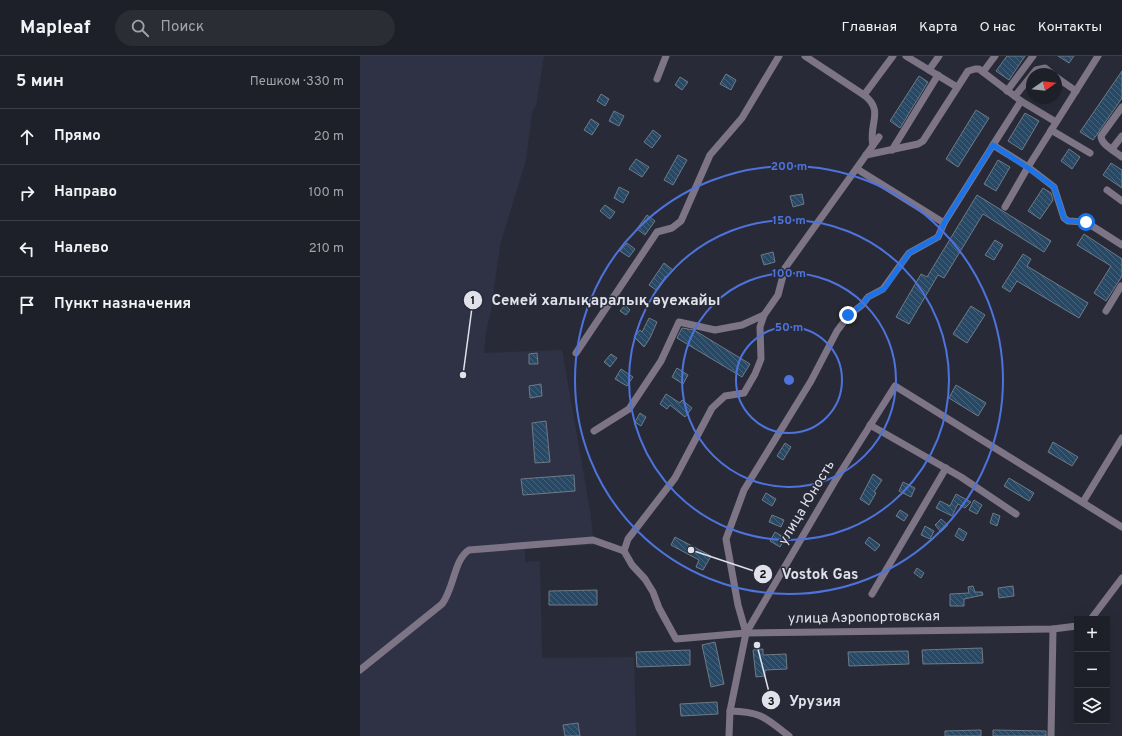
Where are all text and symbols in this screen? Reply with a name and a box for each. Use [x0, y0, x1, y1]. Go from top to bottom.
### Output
search box [115, 10, 395, 46]
text: Mapleaf [20, 16, 91, 40]
icon: search [129, 17, 151, 39]
text: Поиск [161, 18, 204, 37]
text: Главная [842, 19, 897, 36]
text: Карта [919, 19, 957, 36]
text: О нас [979, 19, 1016, 36]
text: Контакты [1038, 19, 1102, 36]
north arrow [1026, 68, 1062, 104]
text: 5 мин [16, 71, 64, 93]
text: Пешком · 330 m [250, 74, 344, 90]
icon: ahead [16, 126, 38, 148]
text: Прямо [54, 127, 101, 146]
text: 20 m [314, 129, 344, 145]
text: 200 m [771, 159, 807, 175]
icon: right [16, 182, 38, 204]
text: Направо [54, 183, 117, 202]
text: 100 m [308, 185, 344, 201]
text: 150 m [772, 213, 806, 229]
route start [1077, 213, 1095, 231]
icon: left [16, 238, 38, 260]
text: Налево [54, 239, 109, 258]
text: 210 m [309, 241, 344, 257]
text: 100 m [772, 266, 806, 282]
callout: Семей халықаралық әуежайы [463, 286, 728, 313]
text: Семей халықаралық әуежайы [491, 292, 721, 311]
text: 1 [471, 293, 475, 309]
icon: arrive [16, 294, 38, 316]
text: Пункт назначения [54, 295, 191, 314]
route end [839, 306, 857, 324]
text: 50 m [775, 320, 803, 336]
centre of rings [782, 373, 796, 387]
street label: улица Юность [775, 458, 839, 548]
callout: Vostok Gas [753, 560, 866, 587]
text: Vostok Gas [782, 566, 858, 585]
text: 2 [759, 567, 767, 583]
street label: улица Аэропортовская [788, 608, 940, 628]
map controls [1074, 616, 1110, 724]
button: + [1074, 616, 1110, 652]
button: − [1074, 652, 1110, 688]
callout: Урузия [761, 687, 849, 714]
button: layers [1074, 688, 1110, 724]
text: Урузия [789, 693, 841, 712]
text: 3 [767, 694, 775, 710]

